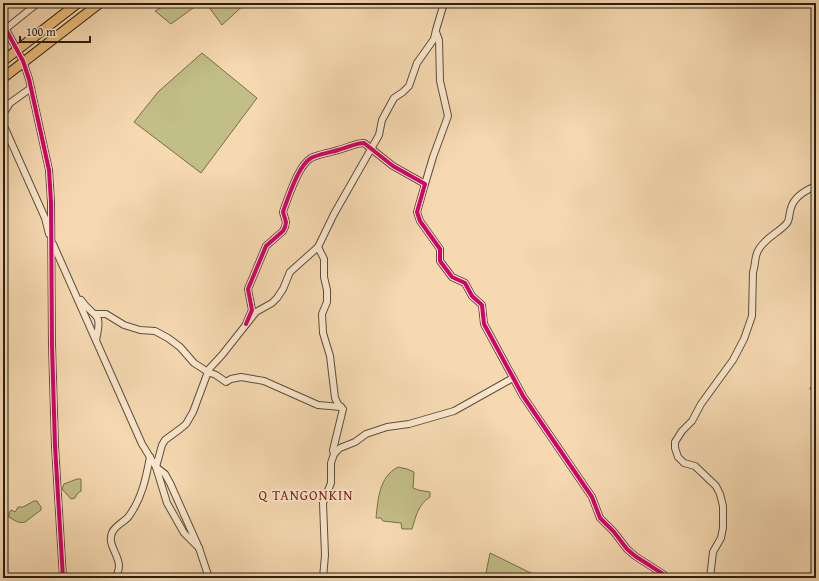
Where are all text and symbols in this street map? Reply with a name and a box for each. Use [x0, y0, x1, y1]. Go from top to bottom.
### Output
scale bar [20, 18, 90, 44]
text: 100 m [26, 23, 56, 40]
district label: Q TANGONKIN [259, 485, 353, 505]

